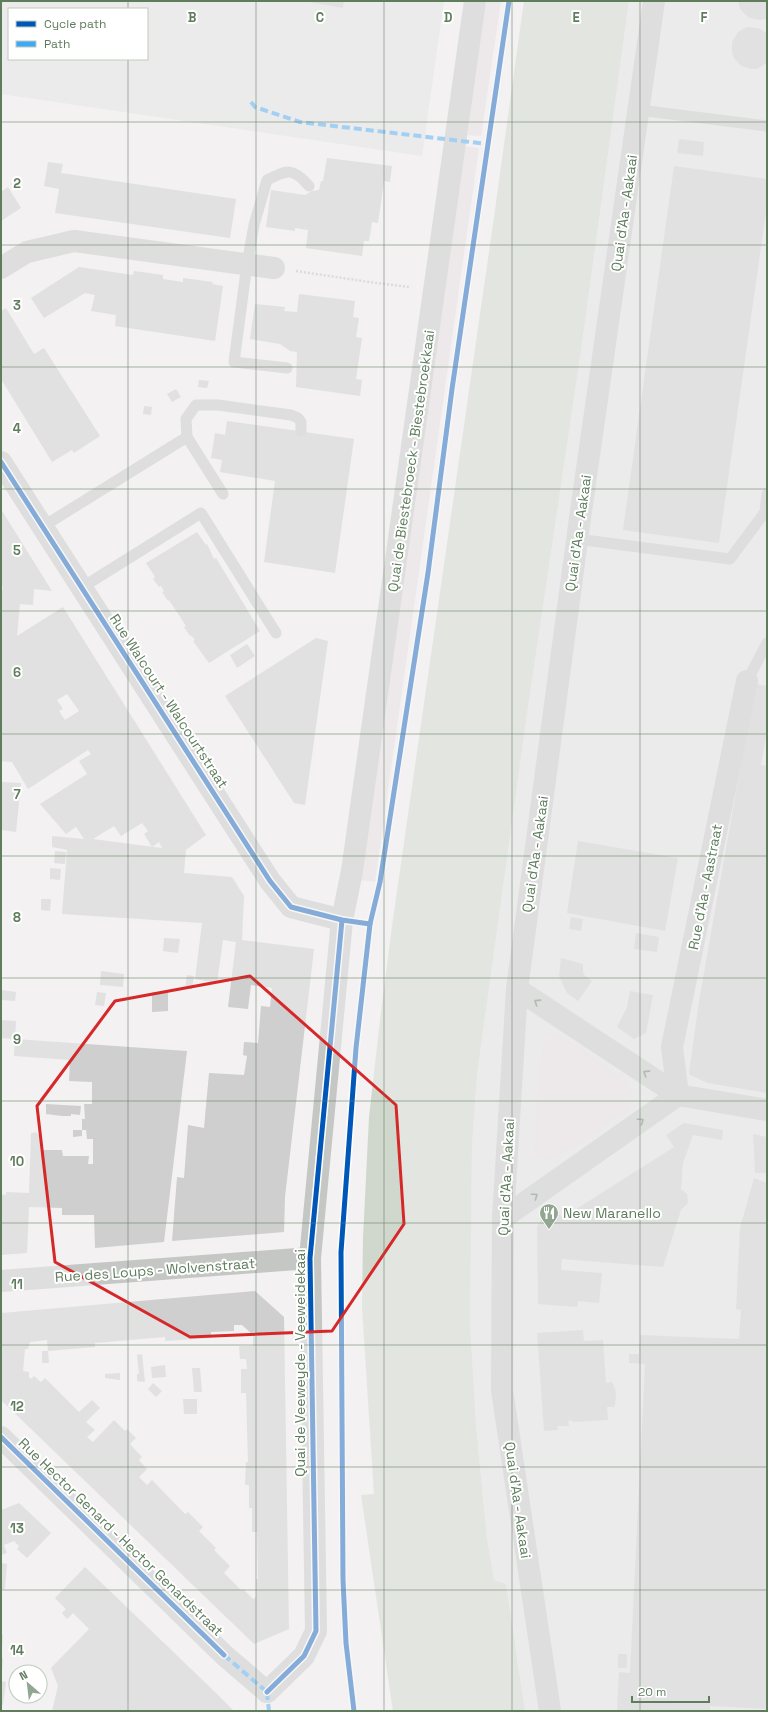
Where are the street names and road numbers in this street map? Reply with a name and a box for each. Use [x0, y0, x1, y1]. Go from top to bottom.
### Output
street label: Quai d'Aa - Aakaai [607, 154, 641, 272]
street label: Quai de Biestebroeck - Biestebroekkaai [384, 329, 438, 593]
street label: Quai d'Aa - Aakaai [561, 474, 595, 592]
street label: Rue Walcourt - Walcourtstraat [106, 610, 232, 792]
street label: Quai d'Aa - Aakaai [518, 795, 552, 913]
street label: Rue d'Aa - Aastraat [684, 823, 726, 951]
street label: Quai d'Aa - Aakaai [494, 1118, 518, 1236]
street label: Quai de Veeweyde - Veeweidekaai [291, 1249, 309, 1477]
street label: Rue des Loups - Wolvenstraat [54, 1254, 256, 1286]
street label: Rue Hector Genard - Hector Genardstraat [15, 1434, 227, 1640]
street label: Quai d'Aa - Aakaai [501, 1441, 535, 1559]

